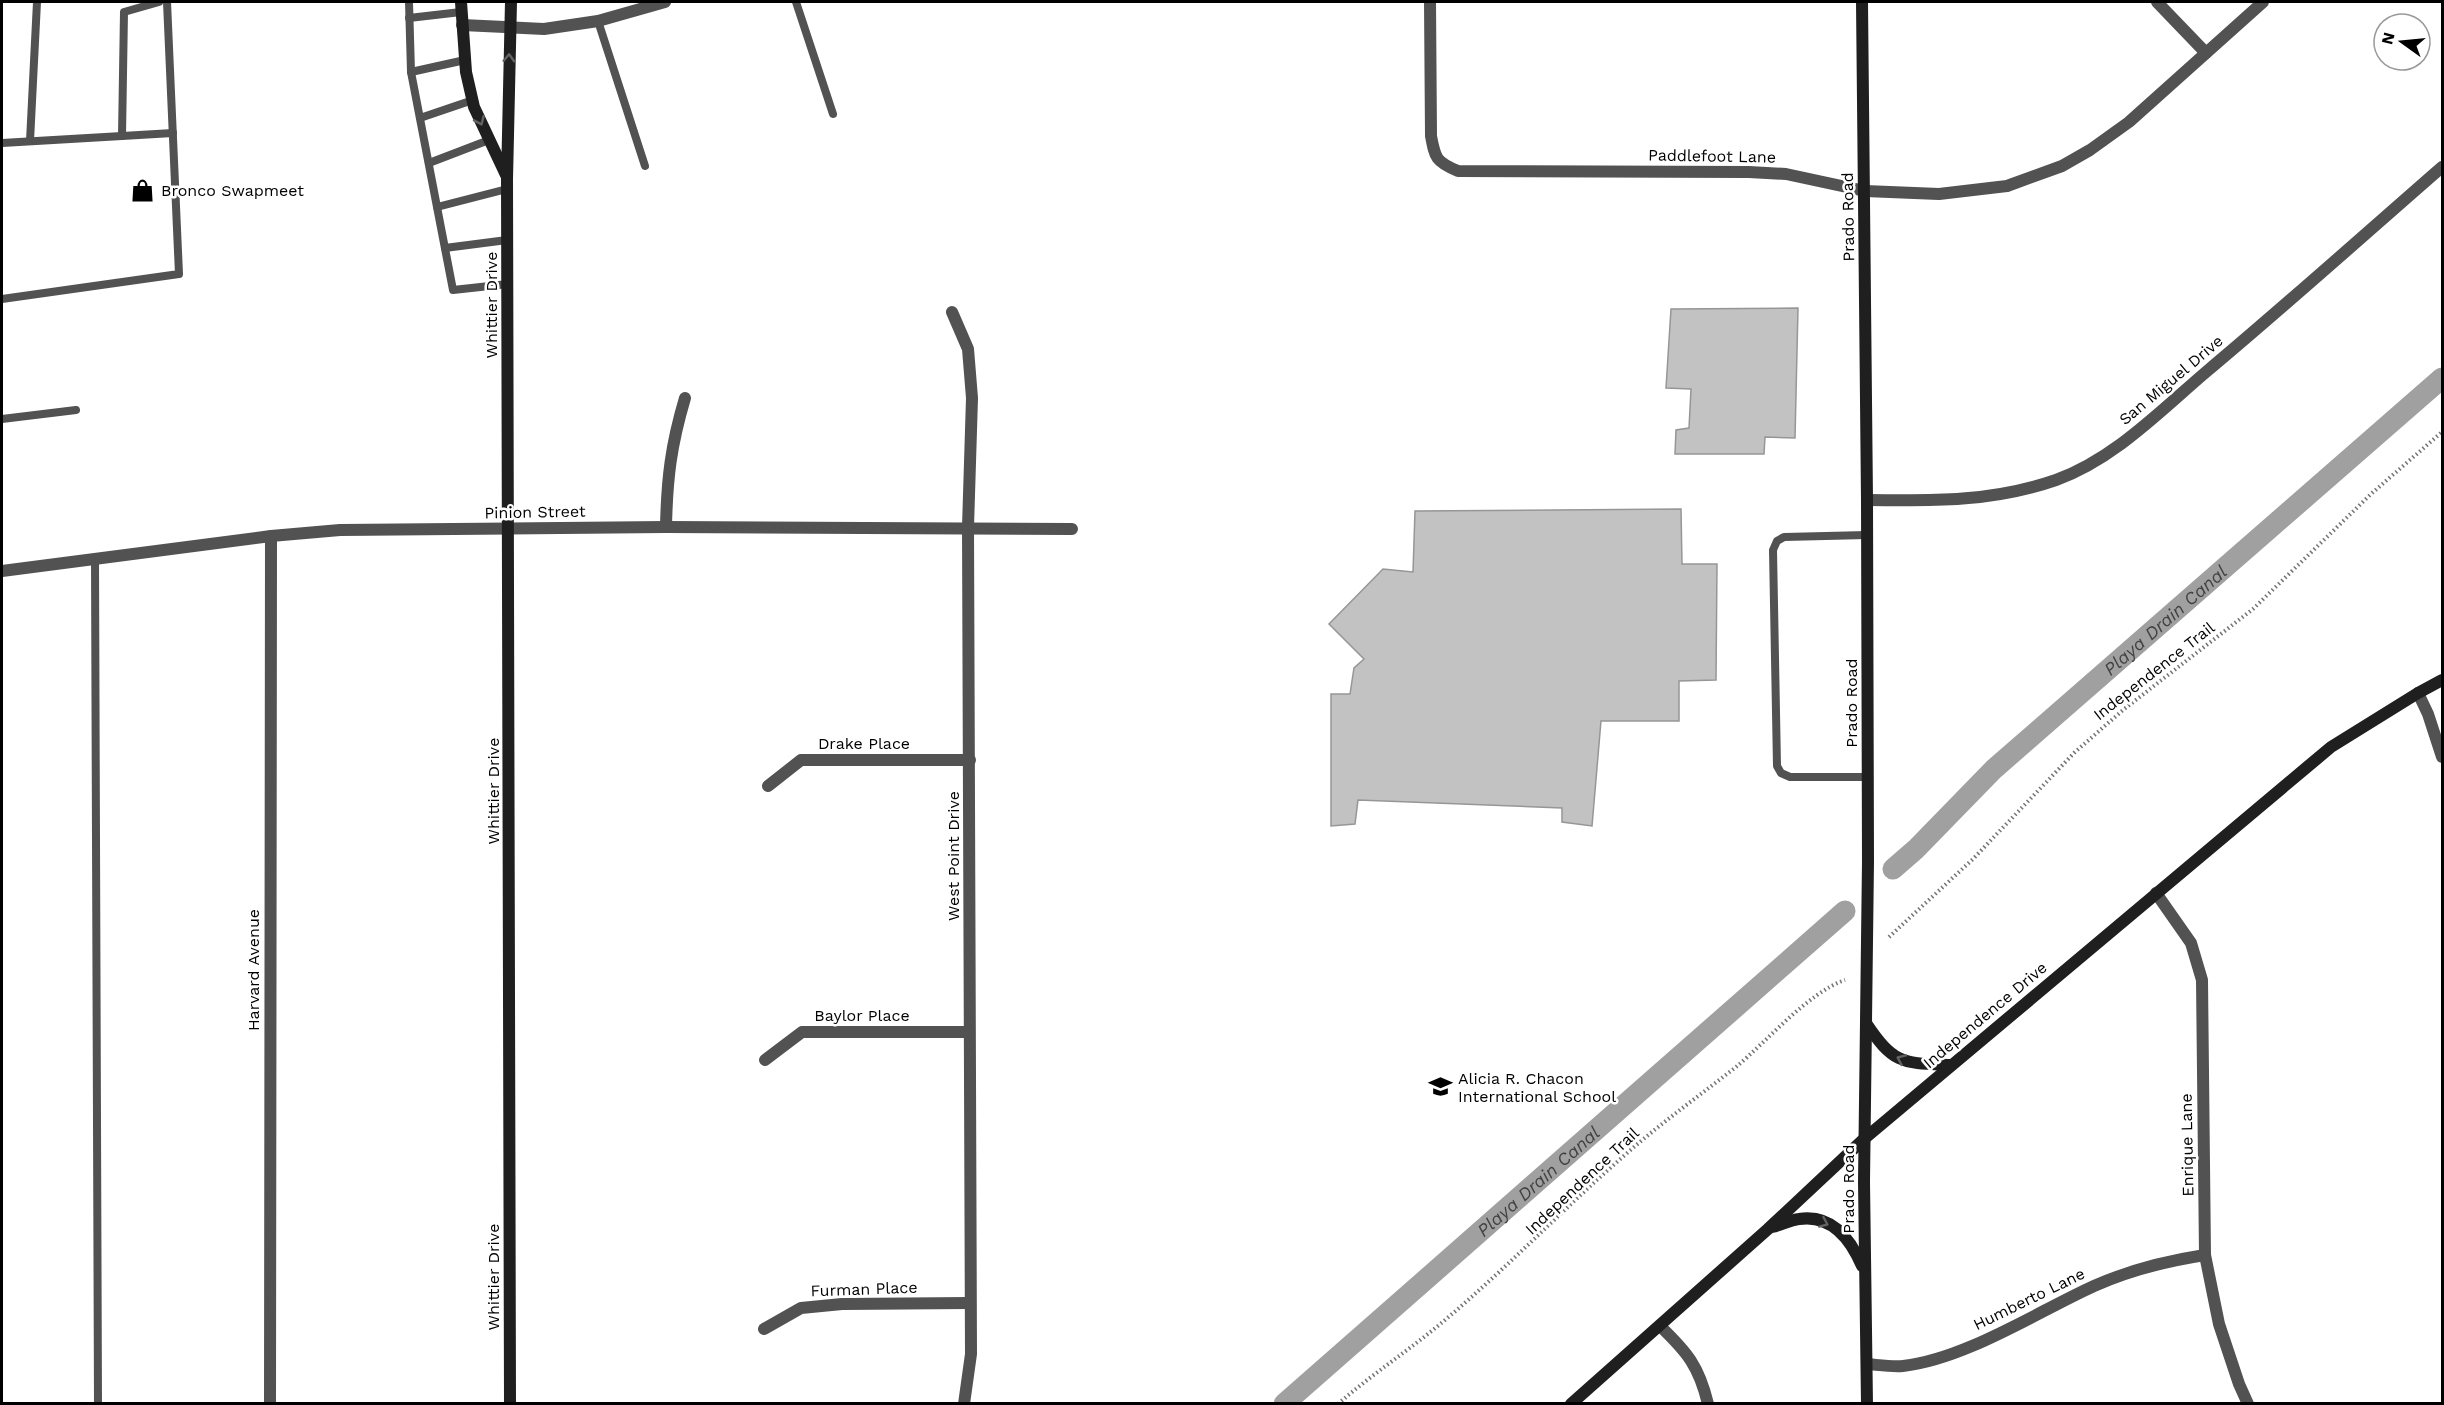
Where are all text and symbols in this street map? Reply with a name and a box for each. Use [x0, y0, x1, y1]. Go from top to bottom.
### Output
north arrow [2372, 12, 2432, 72]
text: N [2377, 30, 2399, 46]
one-way arrow [503, 53, 515, 62]
one-way arrow [473, 114, 485, 125]
street label: Paddlefoot Lane [1648, 145, 1776, 167]
street label: Prado Road [1838, 172, 1858, 262]
shop icon: Bronco Swapmeet [130, 177, 156, 203]
place label: Bronco Swapmeet [161, 181, 304, 200]
street label: Whittier Drive [482, 252, 501, 358]
street label: San Miguel Drive [2115, 331, 2227, 429]
street label: Pinion Street [484, 502, 586, 522]
water label: Playa Drain Canal [2099, 561, 2231, 679]
street label: Independence Trail [2090, 618, 2218, 724]
street label: Prado Road [1842, 658, 1861, 748]
street label: Drake Place [818, 734, 910, 753]
street label: Whittier Drive [484, 738, 503, 844]
street label: West Point Drive [944, 791, 963, 921]
street label: Harvard Avenue [244, 909, 263, 1031]
street label: Independence Drive [1919, 958, 2051, 1072]
street label: Baylor Place [814, 1006, 910, 1025]
one-way arrow [1896, 1054, 1907, 1066]
place label: Alicia R. Chacon International School [1458, 1069, 1616, 1106]
school or university icon: Alicia R. Chacon International School [1427, 1074, 1453, 1100]
street label: Enrique Lane [2177, 1093, 2197, 1197]
water label: Playa Drain Canal [1472, 1121, 1604, 1240]
street label: Independence Trail [1521, 1123, 1643, 1239]
street label: Prado Road [1839, 1144, 1858, 1234]
one-way arrow [1818, 1216, 1829, 1228]
street label: Whittier Drive [484, 1224, 503, 1330]
street label: Humberto Lane [1970, 1264, 2088, 1334]
street label: Furman Place [810, 1278, 918, 1300]

